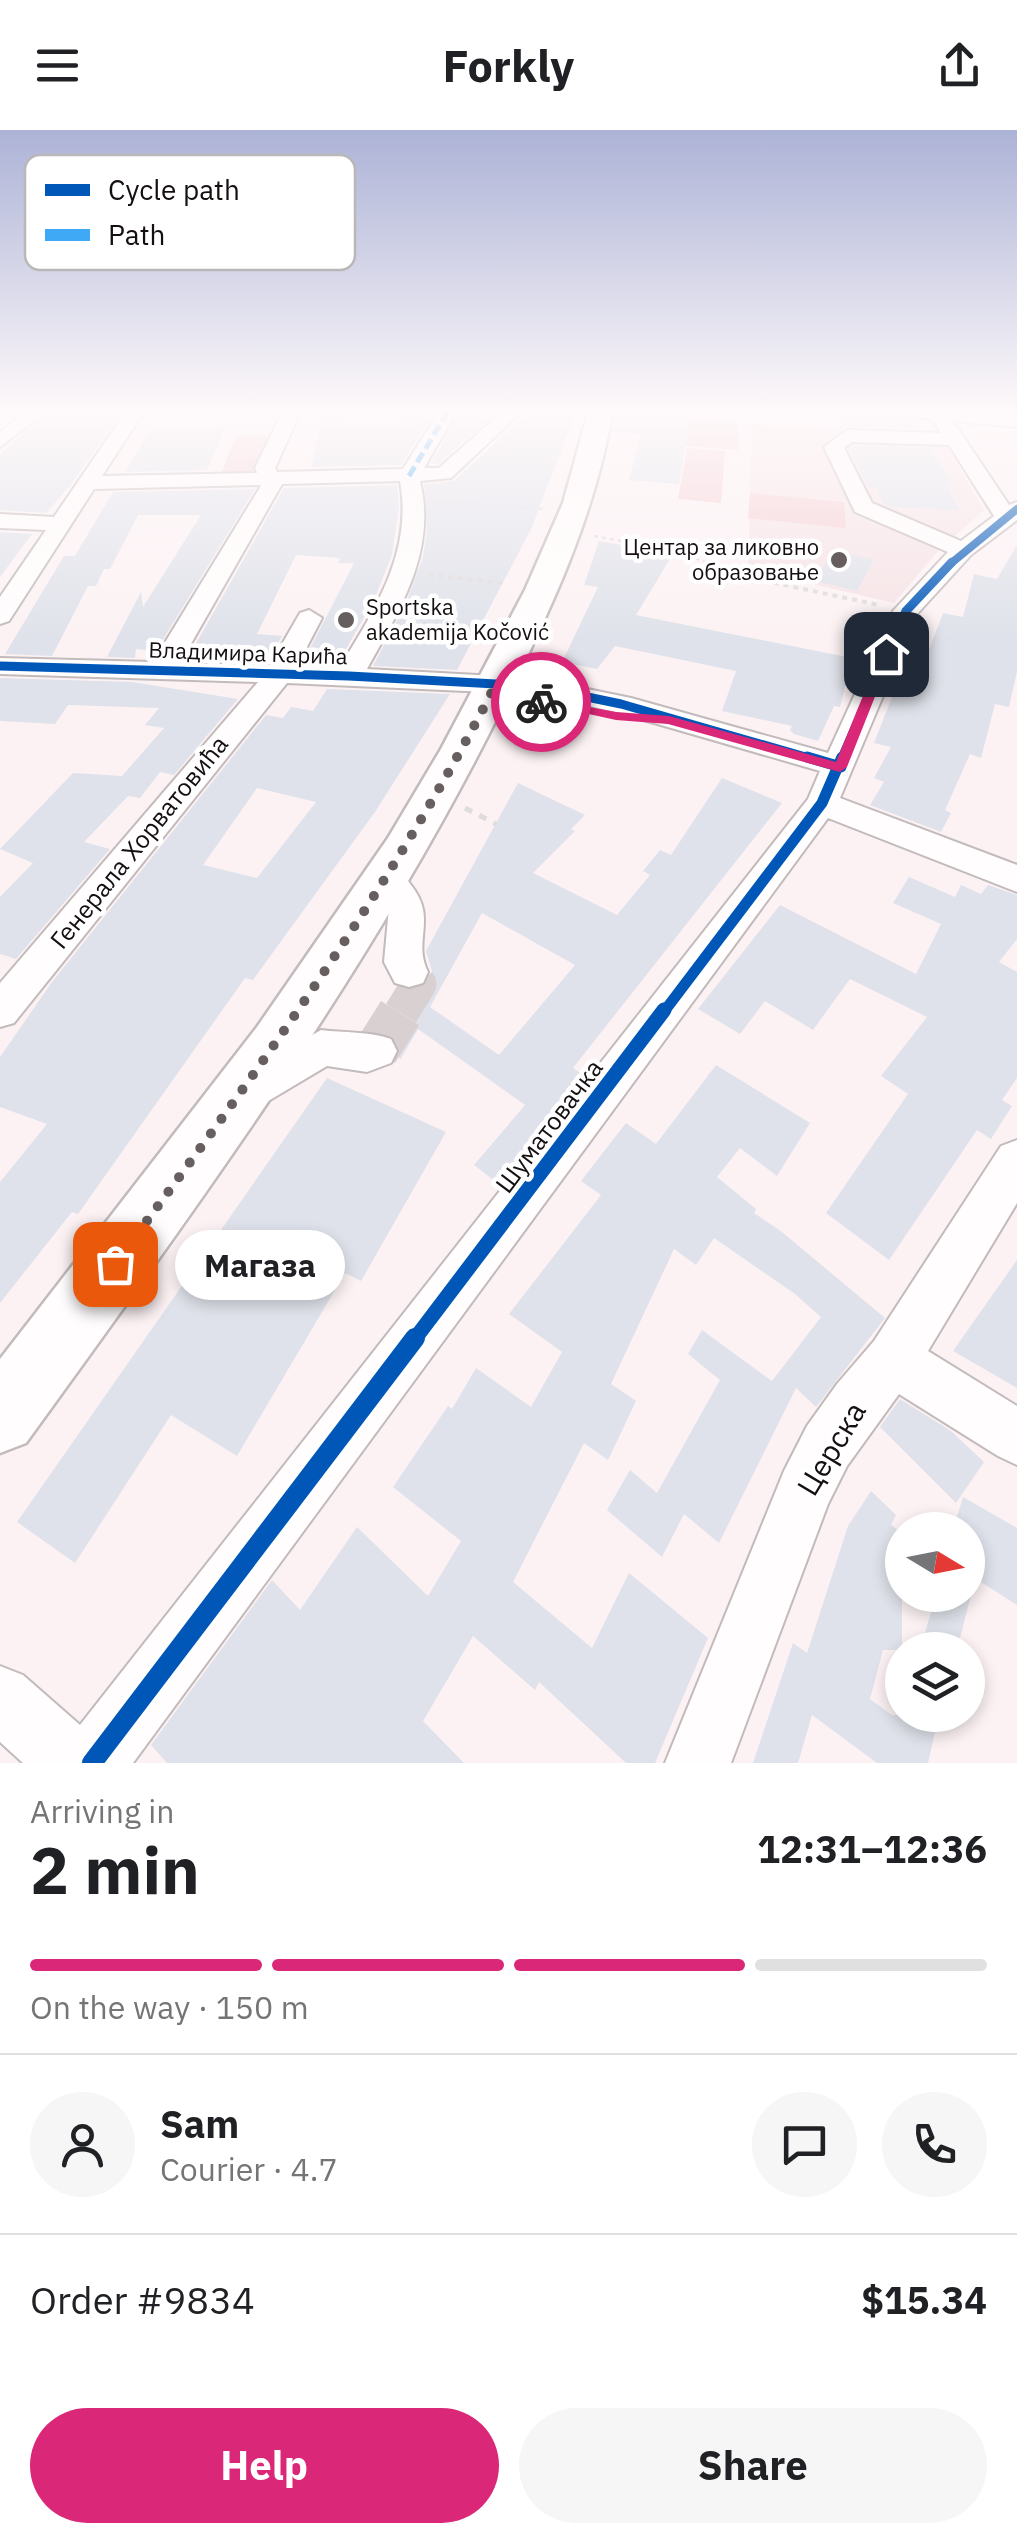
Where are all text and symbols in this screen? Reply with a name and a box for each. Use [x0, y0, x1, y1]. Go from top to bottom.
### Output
text: Forkly [443, 36, 574, 94]
icon: menu [30, 38, 85, 93]
icon: share [932, 38, 987, 93]
legend [25, 155, 355, 270]
text: Cycle path [108, 171, 240, 208]
text: Path [108, 216, 165, 253]
place label: Центар за ликовно образовање [623, 532, 819, 586]
marker: Центар за ликовно образовање [828, 549, 850, 571]
place label: Sportska akademija Kočović [366, 592, 549, 646]
marker: Sportska akademija Kočović [335, 609, 357, 631]
pin [844, 612, 929, 697]
icon: home [859, 627, 914, 682]
street label: Владимира Карића [148, 635, 348, 670]
courier [491, 652, 591, 752]
icon: bike [514, 675, 569, 730]
street label: Генерала Хорватовића [42, 728, 235, 955]
street label: Шуматовачка [487, 1052, 610, 1199]
pin [73, 1222, 158, 1307]
callout: Магаза [175, 1229, 345, 1299]
icon: bag [88, 1237, 143, 1292]
text: Магаза [204, 1244, 316, 1286]
street label: Церска [787, 1394, 874, 1502]
north arrow [885, 1512, 985, 1612]
map controls [885, 1512, 985, 1732]
button: layers [885, 1632, 985, 1732]
text: Arriving in [30, 1790, 175, 1832]
text: 12:31–12:36 [757, 1824, 987, 1873]
text: 2 min [30, 1827, 200, 1912]
text: On the way · 150 m [30, 1986, 309, 2028]
button: person [30, 2092, 135, 2197]
button: chat [752, 2092, 857, 2197]
button: phone [882, 2092, 987, 2197]
text: Sam [160, 2099, 239, 2148]
text: Courier · 4.7 [160, 2148, 338, 2190]
text: Order #9834 [30, 2275, 255, 2324]
text: $15.34 [861, 2275, 987, 2324]
button: Help [30, 2408, 499, 2523]
button: Share [519, 2408, 987, 2523]

